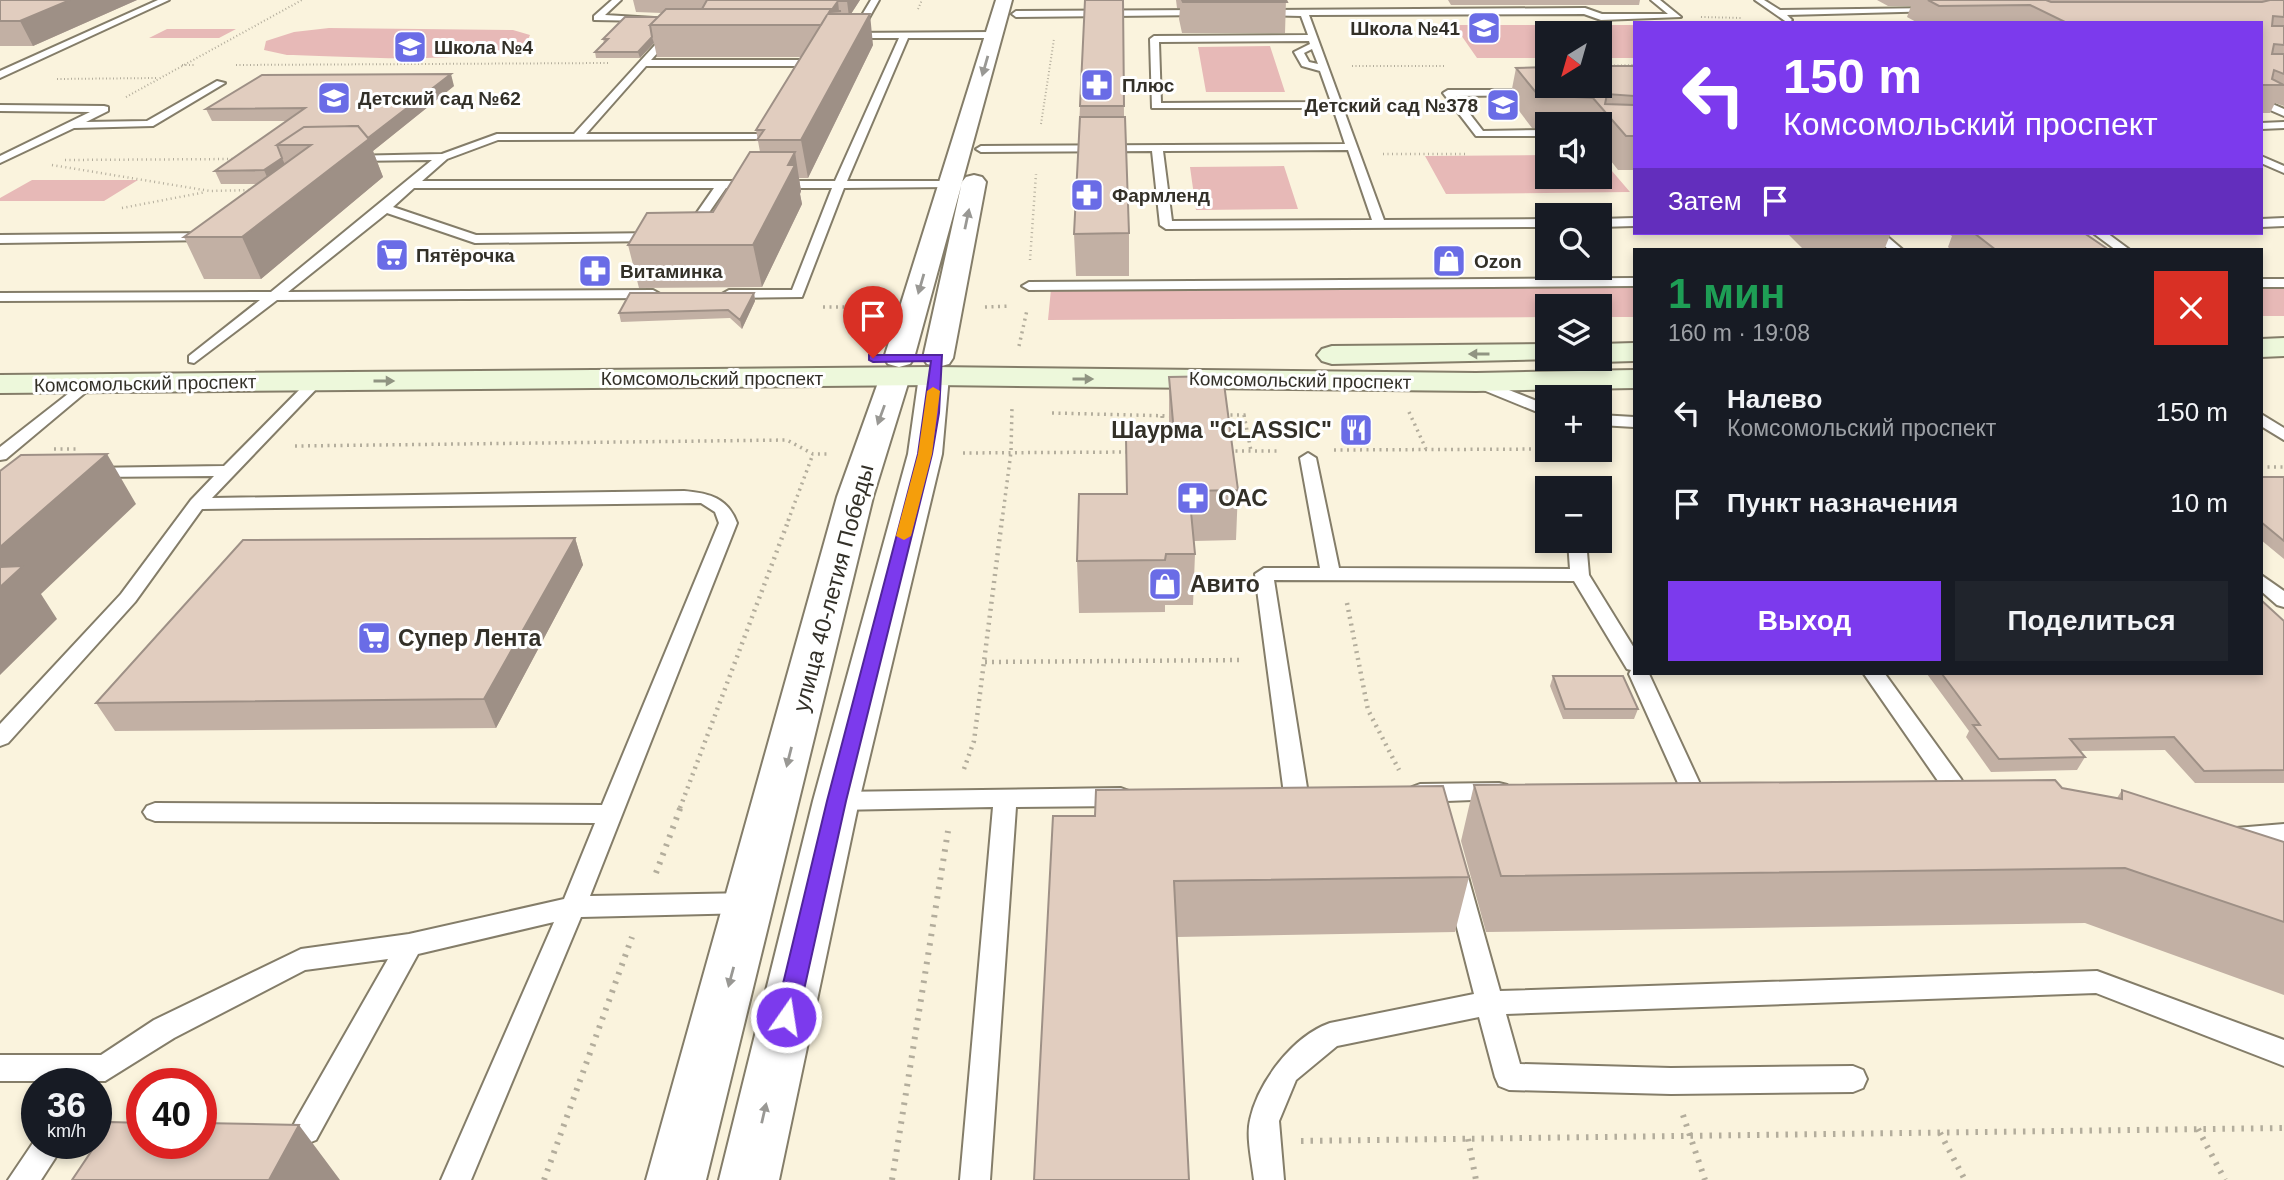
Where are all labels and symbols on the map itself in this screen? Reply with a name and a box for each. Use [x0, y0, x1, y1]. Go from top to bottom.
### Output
school or university icon: Школа №41 [1465, 9, 1503, 47]
place label: Школа №41 [1350, 18, 1460, 39]
north arrow [1535, 21, 1612, 98]
school or university icon: Школа №4 [391, 28, 429, 66]
place label: Школа №4 [434, 37, 534, 58]
one-way arrow [979, 55, 989, 76]
pharmacy icon: Плюс [1078, 66, 1116, 104]
place label: Плюс [1122, 75, 1175, 96]
school or university icon: Детский сад №62 [315, 79, 353, 117]
school or university icon: Детский сад №378 [1484, 86, 1522, 124]
place label: Детский сад №62 [358, 88, 521, 109]
place label: Детский сад №378 [1305, 95, 1478, 116]
pharmacy icon: Фармленд [1068, 176, 1106, 214]
place label: Фармленд [1112, 185, 1210, 206]
one-way arrow [961, 208, 972, 230]
supermarket icon: Пятёрочка [373, 236, 411, 274]
shop icon: Ozon [1430, 242, 1468, 280]
place label: Пятёрочка [416, 245, 515, 266]
place label: Ozon [1474, 251, 1522, 272]
pharmacy icon: Витаминка [576, 252, 614, 290]
place label: Витаминка [620, 261, 723, 282]
one-way arrow [915, 273, 926, 295]
pin [843, 286, 903, 358]
one-way arrow [1468, 348, 1490, 359]
street label: Комсомольский проспект [601, 368, 824, 389]
street label: Комсомольский проспект [1189, 368, 1412, 393]
street label: Комсомольский проспект [34, 371, 257, 396]
one-way arrow [1072, 373, 1094, 384]
one-way arrow [374, 375, 396, 386]
one-way arrow [876, 405, 887, 426]
restaurant icon: Шаурма "CLASSIC" [1337, 411, 1375, 449]
place label: Шаурма "CLASSIC" [1111, 417, 1332, 443]
street label: улица 40-летия Победы [787, 461, 879, 715]
pharmacy icon: ОАС [1174, 479, 1212, 517]
place label: ОАС [1218, 485, 1268, 511]
shop icon: Авито [1146, 565, 1184, 603]
place label: Авито [1190, 571, 1260, 597]
supermarket icon: Супер Лента [355, 619, 393, 657]
place label: Супер Лента [398, 625, 542, 651]
one-way arrow [783, 746, 794, 768]
one-way arrow [726, 967, 736, 988]
position arrow [749, 980, 823, 1054]
speed limit sign: 40 [126, 1068, 217, 1159]
one-way arrow [759, 1102, 770, 1124]

